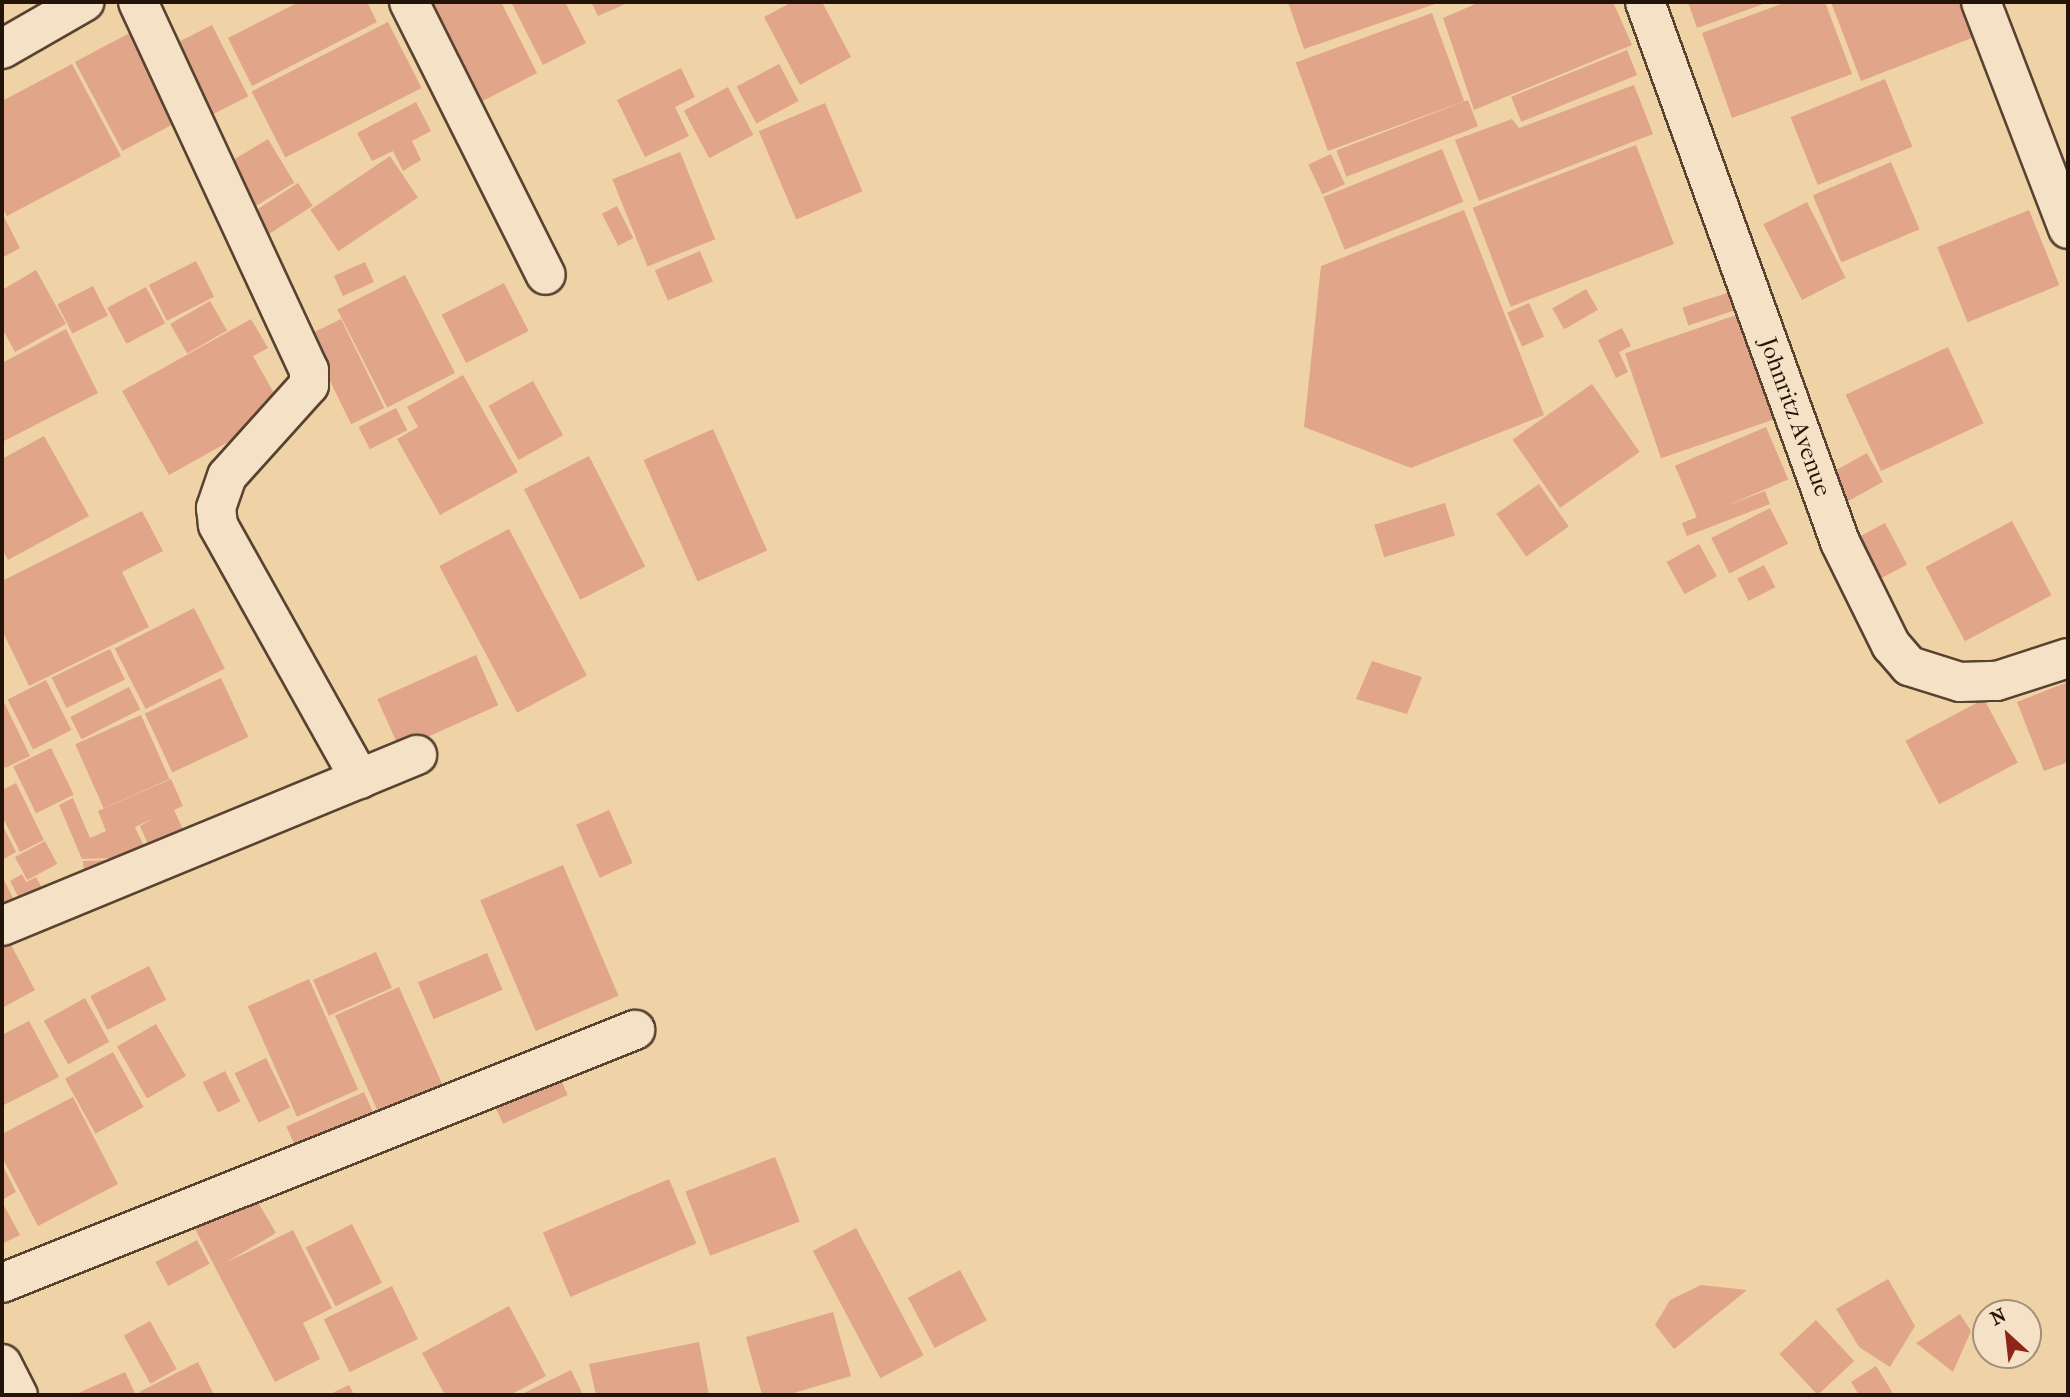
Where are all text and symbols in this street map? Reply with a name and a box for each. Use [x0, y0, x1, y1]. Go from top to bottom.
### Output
street label: Johnritz Avenue [1753, 334, 1837, 500]
north arrow [1972, 1299, 2042, 1369]
text: N [1987, 1304, 2010, 1330]

